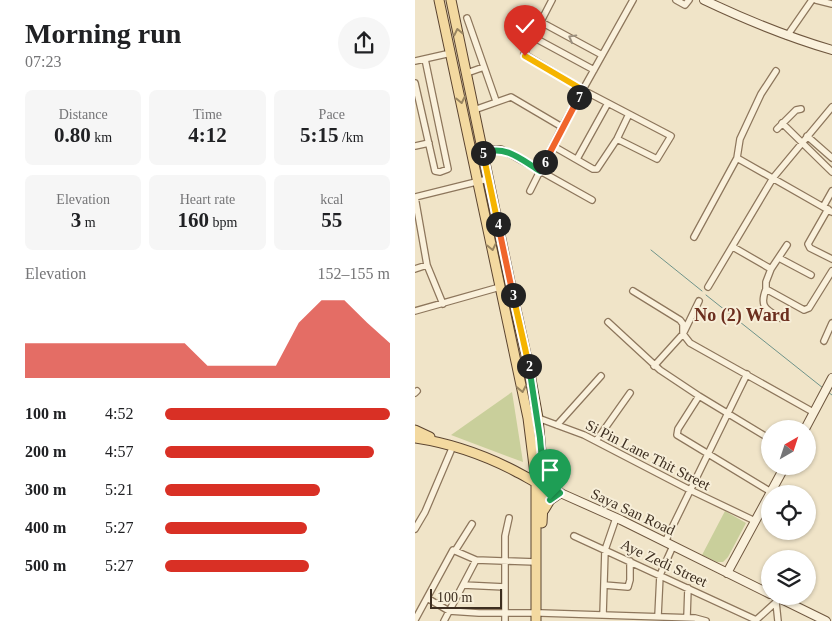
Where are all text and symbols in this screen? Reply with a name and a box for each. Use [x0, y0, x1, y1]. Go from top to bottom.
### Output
pin [504, 5, 546, 56]
icon: check [511, 12, 539, 40]
button: share [338, 17, 390, 69]
text: Morning run [25, 18, 181, 49]
one-way arrow [453, 27, 464, 36]
one-way arrow [568, 35, 577, 45]
text: 07:23 [25, 53, 61, 70]
pin: 7 [567, 84, 591, 110]
text: 7 [576, 90, 583, 105]
one-way arrow [455, 96, 465, 105]
text: Distance [59, 107, 108, 122]
text: Time [193, 107, 222, 122]
text: Pace [319, 107, 345, 122]
text: 0.80 [54, 123, 91, 147]
text: 4:12 [188, 123, 227, 147]
text: 5:15 [300, 123, 338, 147]
text: km [91, 130, 112, 145]
text: /km [338, 130, 364, 145]
pin: 5 [471, 140, 495, 166]
text: 5 [480, 146, 487, 161]
pin: 6 [533, 150, 557, 174]
text: 6 [542, 155, 549, 170]
text: Elevation [56, 192, 110, 207]
text: Heart rate [180, 192, 235, 207]
text: kcal [320, 192, 343, 207]
text: 3 [71, 208, 81, 232]
text: 160 [178, 208, 209, 232]
text: 55 [321, 208, 342, 232]
pin: 4 [485, 212, 511, 236]
text: m [81, 215, 96, 230]
text: bpm [209, 215, 237, 230]
text: 4 [495, 217, 502, 232]
one-way arrow [486, 243, 496, 251]
text: Elevation [25, 265, 86, 282]
text: 152–155 m [318, 265, 390, 282]
pin: 3 [501, 282, 525, 308]
text: 3 [510, 288, 517, 303]
district label: No (2) Ward [694, 305, 790, 326]
pin: 2 [517, 354, 541, 378]
text: 2 [526, 359, 533, 374]
one-way arrow [517, 385, 527, 393]
text: 100 m [25, 405, 66, 422]
text: 4:52 [105, 405, 133, 422]
street label: Si Pin Lane Thit Street [583, 417, 713, 494]
north arrow [761, 420, 816, 475]
map controls [761, 420, 816, 605]
text: 200 m [25, 443, 66, 460]
text: 4:57 [105, 443, 133, 460]
pin [529, 449, 571, 500]
icon: arrive [536, 456, 564, 484]
text: 300 m [25, 481, 66, 498]
text: 5:21 [105, 481, 133, 498]
button: locate [761, 485, 816, 540]
street label: Saya San Road [588, 486, 678, 539]
text: 400 m [25, 519, 66, 536]
text: 5:27 [105, 519, 133, 536]
street label: Aye Zedi Street [618, 536, 711, 590]
button: layers [761, 550, 816, 605]
text: 500 m [25, 557, 66, 574]
text: 5:27 [105, 557, 133, 574]
scale bar [430, 586, 503, 609]
text: 100 m [437, 590, 472, 605]

